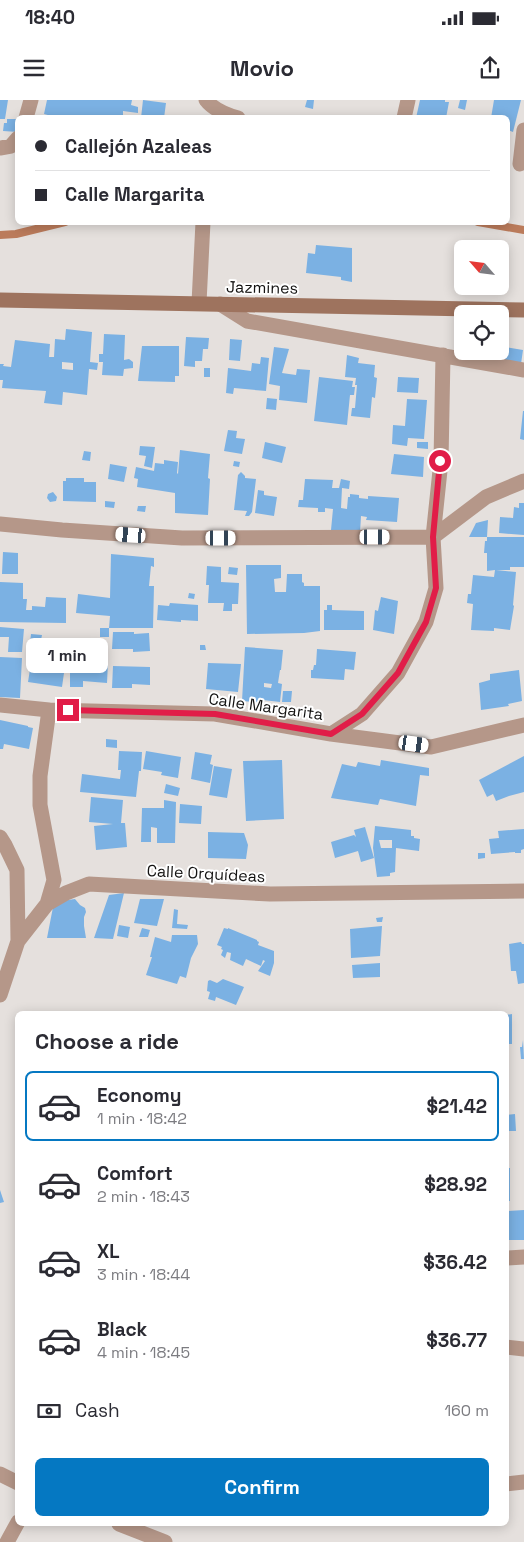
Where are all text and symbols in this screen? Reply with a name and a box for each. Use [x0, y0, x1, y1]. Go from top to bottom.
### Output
text: 18:40 [25, 5, 75, 30]
icon: menu [20, 54, 48, 82]
text: Movio [230, 54, 294, 82]
icon: share [476, 54, 504, 82]
text: Callejón Azaleas [65, 134, 212, 159]
text: Calle Margarita [65, 182, 204, 207]
north arrow [454, 240, 509, 295]
map controls [454, 240, 509, 360]
street label: Jazmines [226, 276, 298, 299]
button: locate [454, 305, 509, 360]
route start [429, 450, 451, 472]
car [115, 526, 146, 544]
car [360, 530, 390, 545]
car [206, 531, 236, 546]
callout: 1 min [27, 638, 109, 672]
text: 1 min [47, 645, 87, 666]
street label: Calle Margarita [207, 688, 325, 725]
route end [57, 699, 79, 721]
car [398, 734, 429, 754]
street label: Calle Orquídeas [146, 860, 266, 887]
text: Choose a ride [35, 1027, 179, 1055]
text: Economy [97, 1083, 181, 1108]
icon: car [37, 1084, 82, 1129]
text: $21.42 [427, 1094, 487, 1119]
text: 1 min · 18:42 [97, 1108, 187, 1129]
text: Comfort [97, 1161, 173, 1186]
icon: car [37, 1162, 82, 1207]
text: $28.92 [424, 1172, 487, 1197]
text: 2 min · 18:43 [97, 1186, 190, 1207]
text: XL [97, 1239, 120, 1264]
icon: car [37, 1240, 82, 1285]
text: $36.42 [423, 1250, 487, 1275]
text: 3 min · 18:44 [97, 1264, 190, 1285]
text: Black [97, 1317, 147, 1342]
icon: car [37, 1318, 82, 1363]
text: $36.77 [426, 1328, 487, 1353]
text: 4 min · 18:45 [97, 1342, 190, 1363]
icon: cash [35, 1397, 63, 1425]
text: Cash [75, 1398, 120, 1423]
text: 160 m [444, 1400, 489, 1421]
button: Confirm [35, 1458, 489, 1516]

